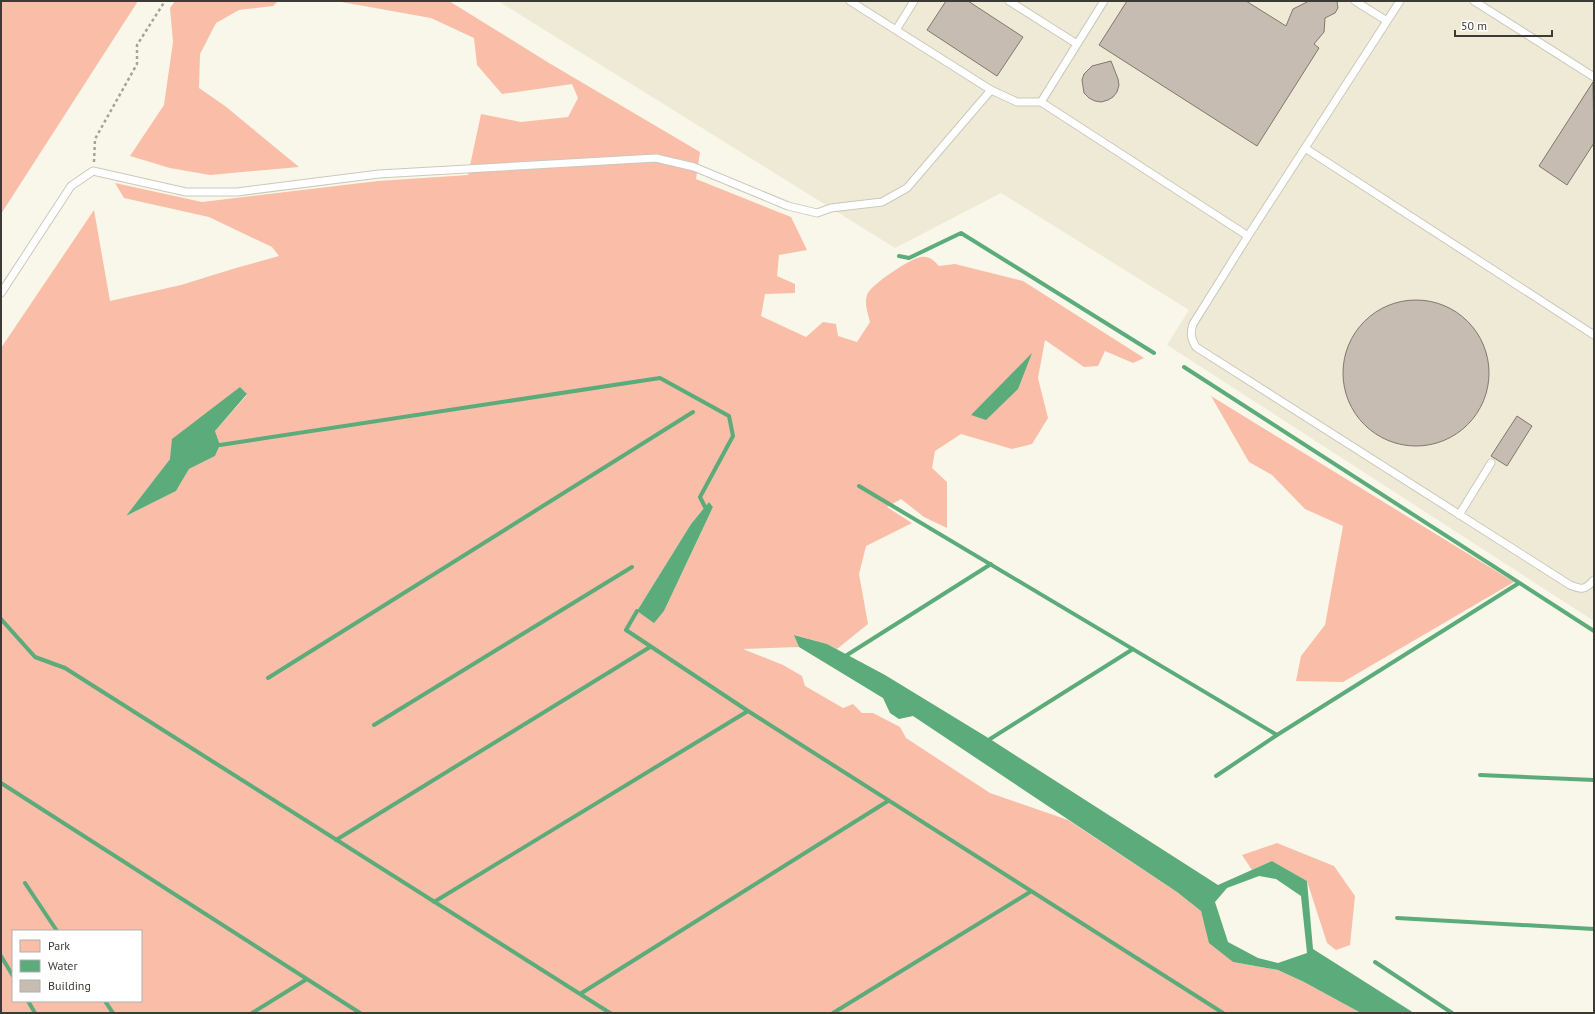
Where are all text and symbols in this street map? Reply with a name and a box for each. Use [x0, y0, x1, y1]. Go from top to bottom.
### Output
scale bar [1455, 12, 1552, 38]
text: 50 m [1461, 18, 1487, 33]
legend [12, 930, 142, 1002]
text: Park [48, 938, 70, 953]
text: Water [48, 958, 78, 973]
text: Building [48, 978, 91, 993]

